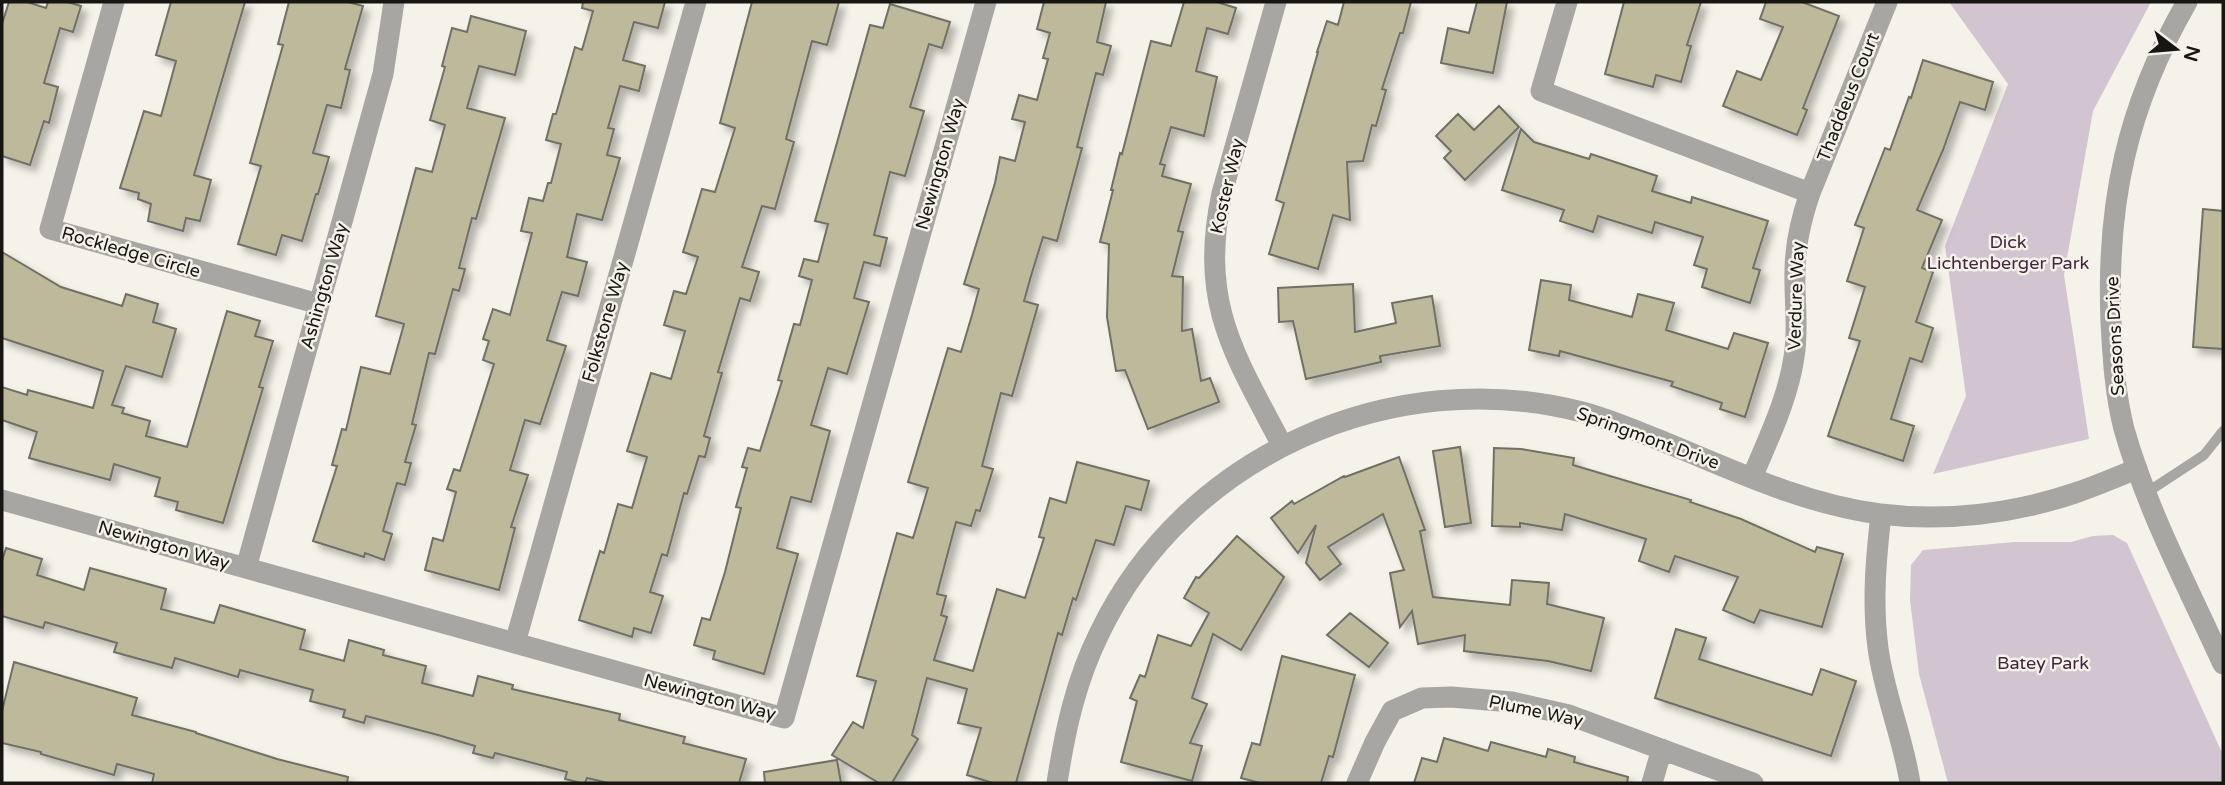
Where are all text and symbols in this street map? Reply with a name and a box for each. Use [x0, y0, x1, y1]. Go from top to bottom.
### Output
north arrow [2141, 14, 2211, 84]
street label: Thaddeus Court [1812, 29, 1884, 165]
text: N [2179, 43, 2204, 64]
street label: Newington Way [911, 95, 969, 232]
street label: Koster Way [1205, 136, 1249, 236]
street label: Ashington Way [295, 220, 353, 352]
street label: Rockledge Circle [59, 222, 203, 282]
park label: Dick Lichtenberger Park [1927, 231, 2090, 274]
street label: Verdure Way [1783, 241, 1809, 351]
street label: Folkstone Way [577, 259, 633, 385]
street label: Seasons Drive [2101, 276, 2129, 396]
street label: Springmont Drive [1574, 402, 1722, 474]
street label: Newington Way [96, 516, 233, 574]
park label: Batey Park [1997, 652, 2089, 674]
street label: Newington Way [642, 669, 779, 725]
street label: Plume Way [1487, 690, 1586, 732]

